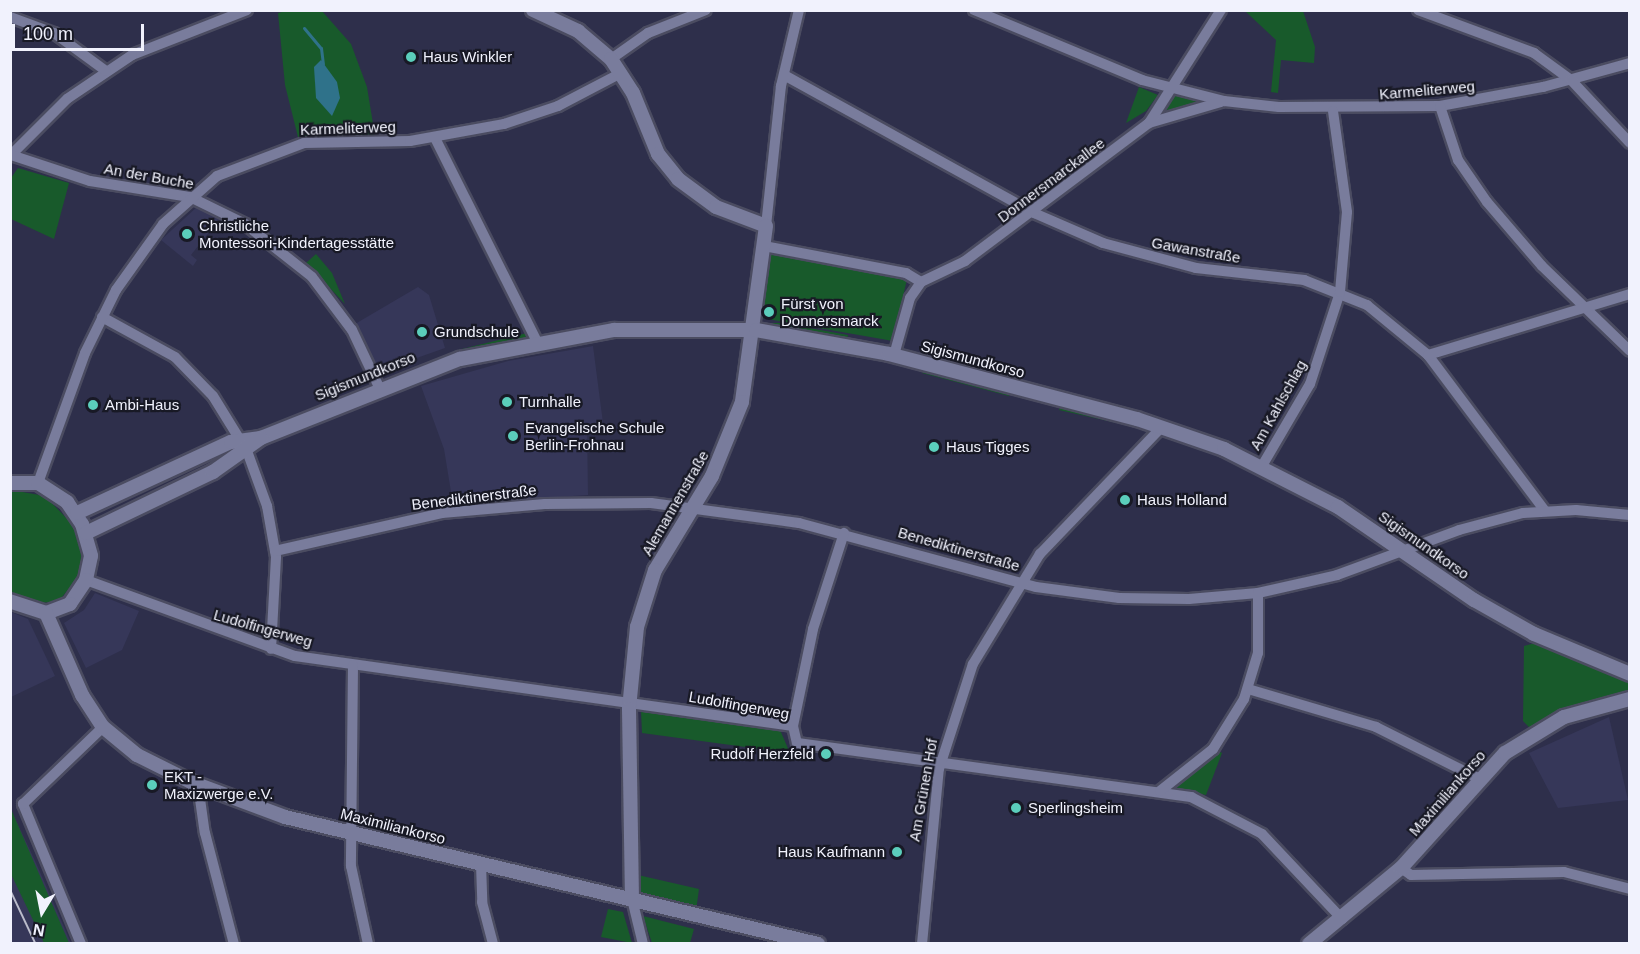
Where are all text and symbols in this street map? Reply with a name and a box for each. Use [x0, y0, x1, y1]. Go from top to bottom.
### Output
scale bar [15, 12, 147, 50]
text: 100 m [23, 24, 73, 44]
place label: Haus Winkler [423, 48, 512, 66]
marker: Haus Winkler [404, 50, 418, 64]
street label: Karmeliterweg [1378, 77, 1476, 103]
street label: Karmeliterweg [300, 117, 396, 139]
street label: Donnersmarckallee [994, 134, 1108, 226]
street label: An der Buche [103, 159, 195, 193]
place label: Christliche Montessori-Kindertagesstätte [199, 216, 394, 251]
marker: Christliche Montessori-Kindertagesstätte [180, 227, 194, 241]
street label: Gawanstraße [1150, 233, 1242, 267]
place label: Fürst von Donnersmarck [781, 294, 879, 329]
marker: Fürst von Donnersmarck [762, 305, 776, 319]
place label: Grundschule [434, 323, 519, 341]
marker: Grundschule [415, 325, 429, 339]
street label: Sigismundkorso [919, 336, 1027, 382]
street label: Sigismundkorso [312, 348, 418, 404]
street label: Am Kahlschlag [1246, 357, 1310, 453]
place label: Turnhalle [519, 393, 581, 411]
marker: Turnhalle [500, 395, 514, 409]
place label: Ambi-Haus [105, 396, 179, 414]
marker: Ambi-Haus [86, 398, 100, 412]
place label: Evangelische Schule Berlin-Frohnau [525, 418, 664, 453]
marker: Evangelische Schule Berlin-Frohnau [506, 429, 520, 443]
place label: Haus Tigges [946, 438, 1030, 456]
marker: Haus Tigges [927, 440, 941, 454]
street label: Alemannenstraße [638, 447, 712, 559]
street label: Benediktinerstraße [410, 480, 538, 514]
place label: Haus Holland [1137, 491, 1227, 509]
marker: Haus Holland [1118, 493, 1132, 507]
street label: Sigismundkorso [1375, 507, 1473, 583]
street label: Benediktinerstraße [896, 523, 1022, 575]
street label: Ludolfingerweg [212, 605, 314, 651]
street label: Ludolfingerweg [687, 687, 791, 723]
street label: Am Grünen Hof [905, 737, 941, 843]
place label: Rudolf Herzfeld [711, 745, 814, 763]
marker: Rudolf Herzfeld [819, 747, 833, 761]
street label: Maximiliankorso [1405, 747, 1489, 839]
place label: EKT - Maxizwerge e.V. [164, 767, 273, 802]
marker: EKT - Maxizwerge e.V. [145, 778, 159, 792]
place label: Sperlingsheim [1028, 799, 1123, 817]
marker: Sperlingsheim [1009, 801, 1023, 815]
street label: Maximiliankorso [339, 804, 447, 848]
place label: Haus Kaufmann [777, 843, 885, 861]
marker: Haus Kaufmann [890, 845, 904, 859]
north arrow [12, 882, 72, 942]
text: N [32, 921, 46, 940]

